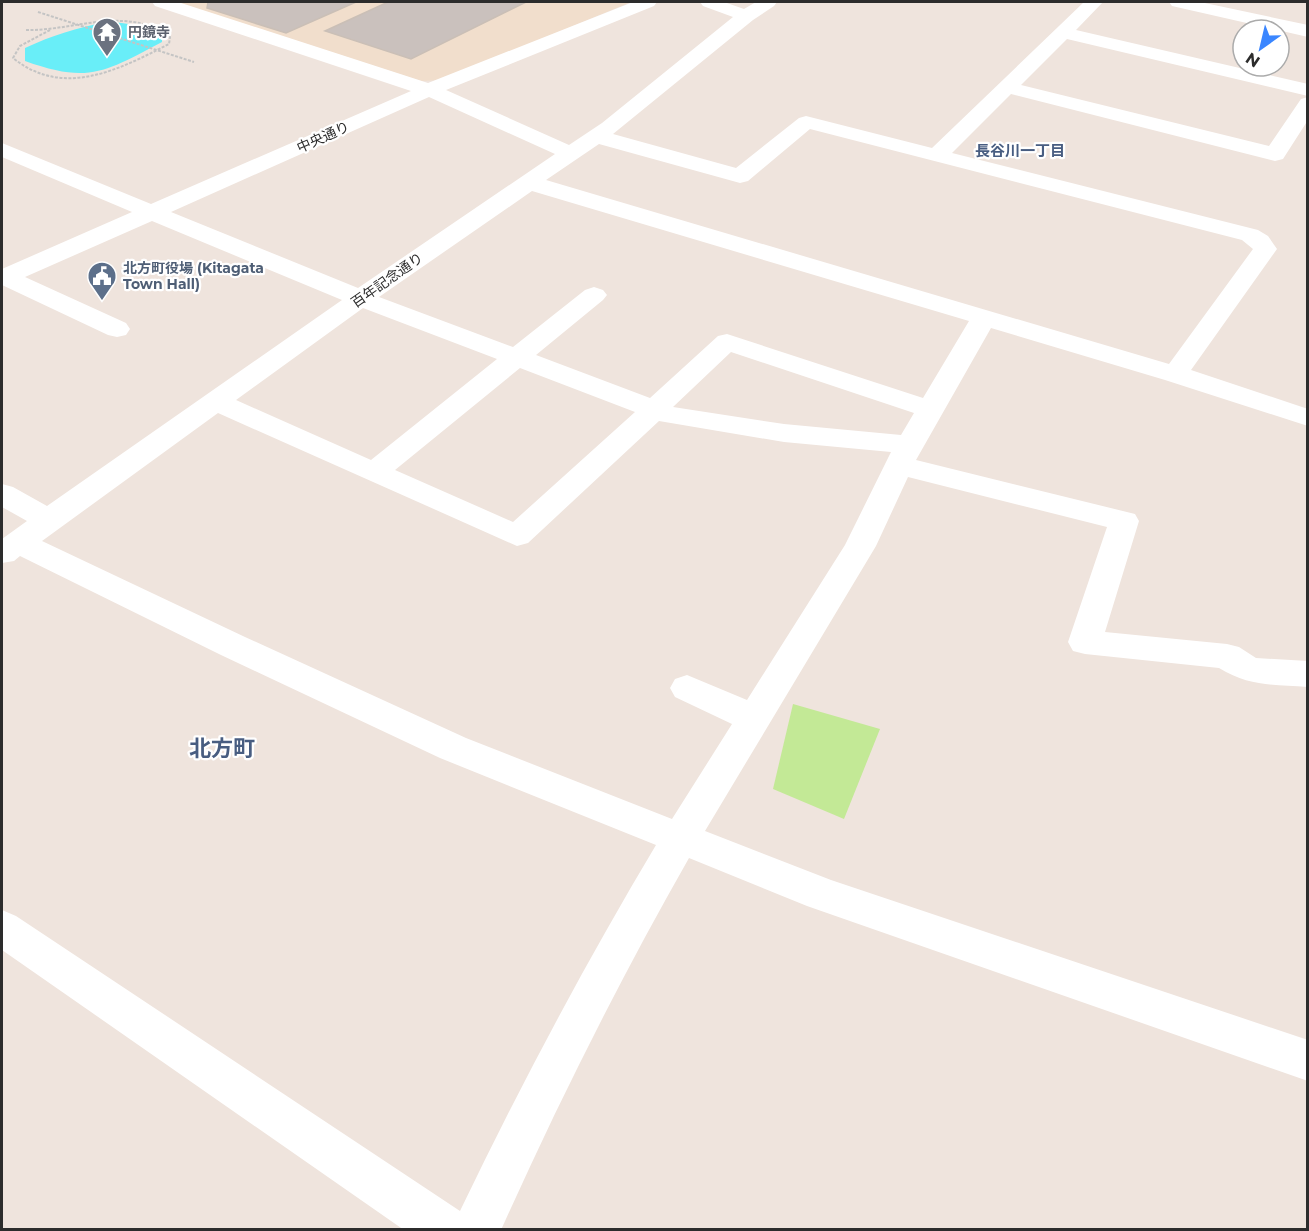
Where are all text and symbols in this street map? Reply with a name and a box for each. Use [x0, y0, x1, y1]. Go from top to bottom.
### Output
temple icon: 円鏡寺 [91, 16, 123, 58]
north arrow [1231, 18, 1291, 78]
place label: 円鏡寺 [128, 23, 170, 41]
text: N [1242, 49, 1264, 72]
street label: 中央通り [294, 117, 352, 157]
district label: 長谷川一丁目 [975, 141, 1065, 160]
street label: 百年記念通り [347, 249, 427, 311]
place label: 北方町役場 (Kitagata Town Hall) [123, 259, 264, 293]
public building icon: 北方町役場 (Kitagata Town Hall) [86, 260, 118, 302]
district label: 北方町 [189, 735, 255, 762]

